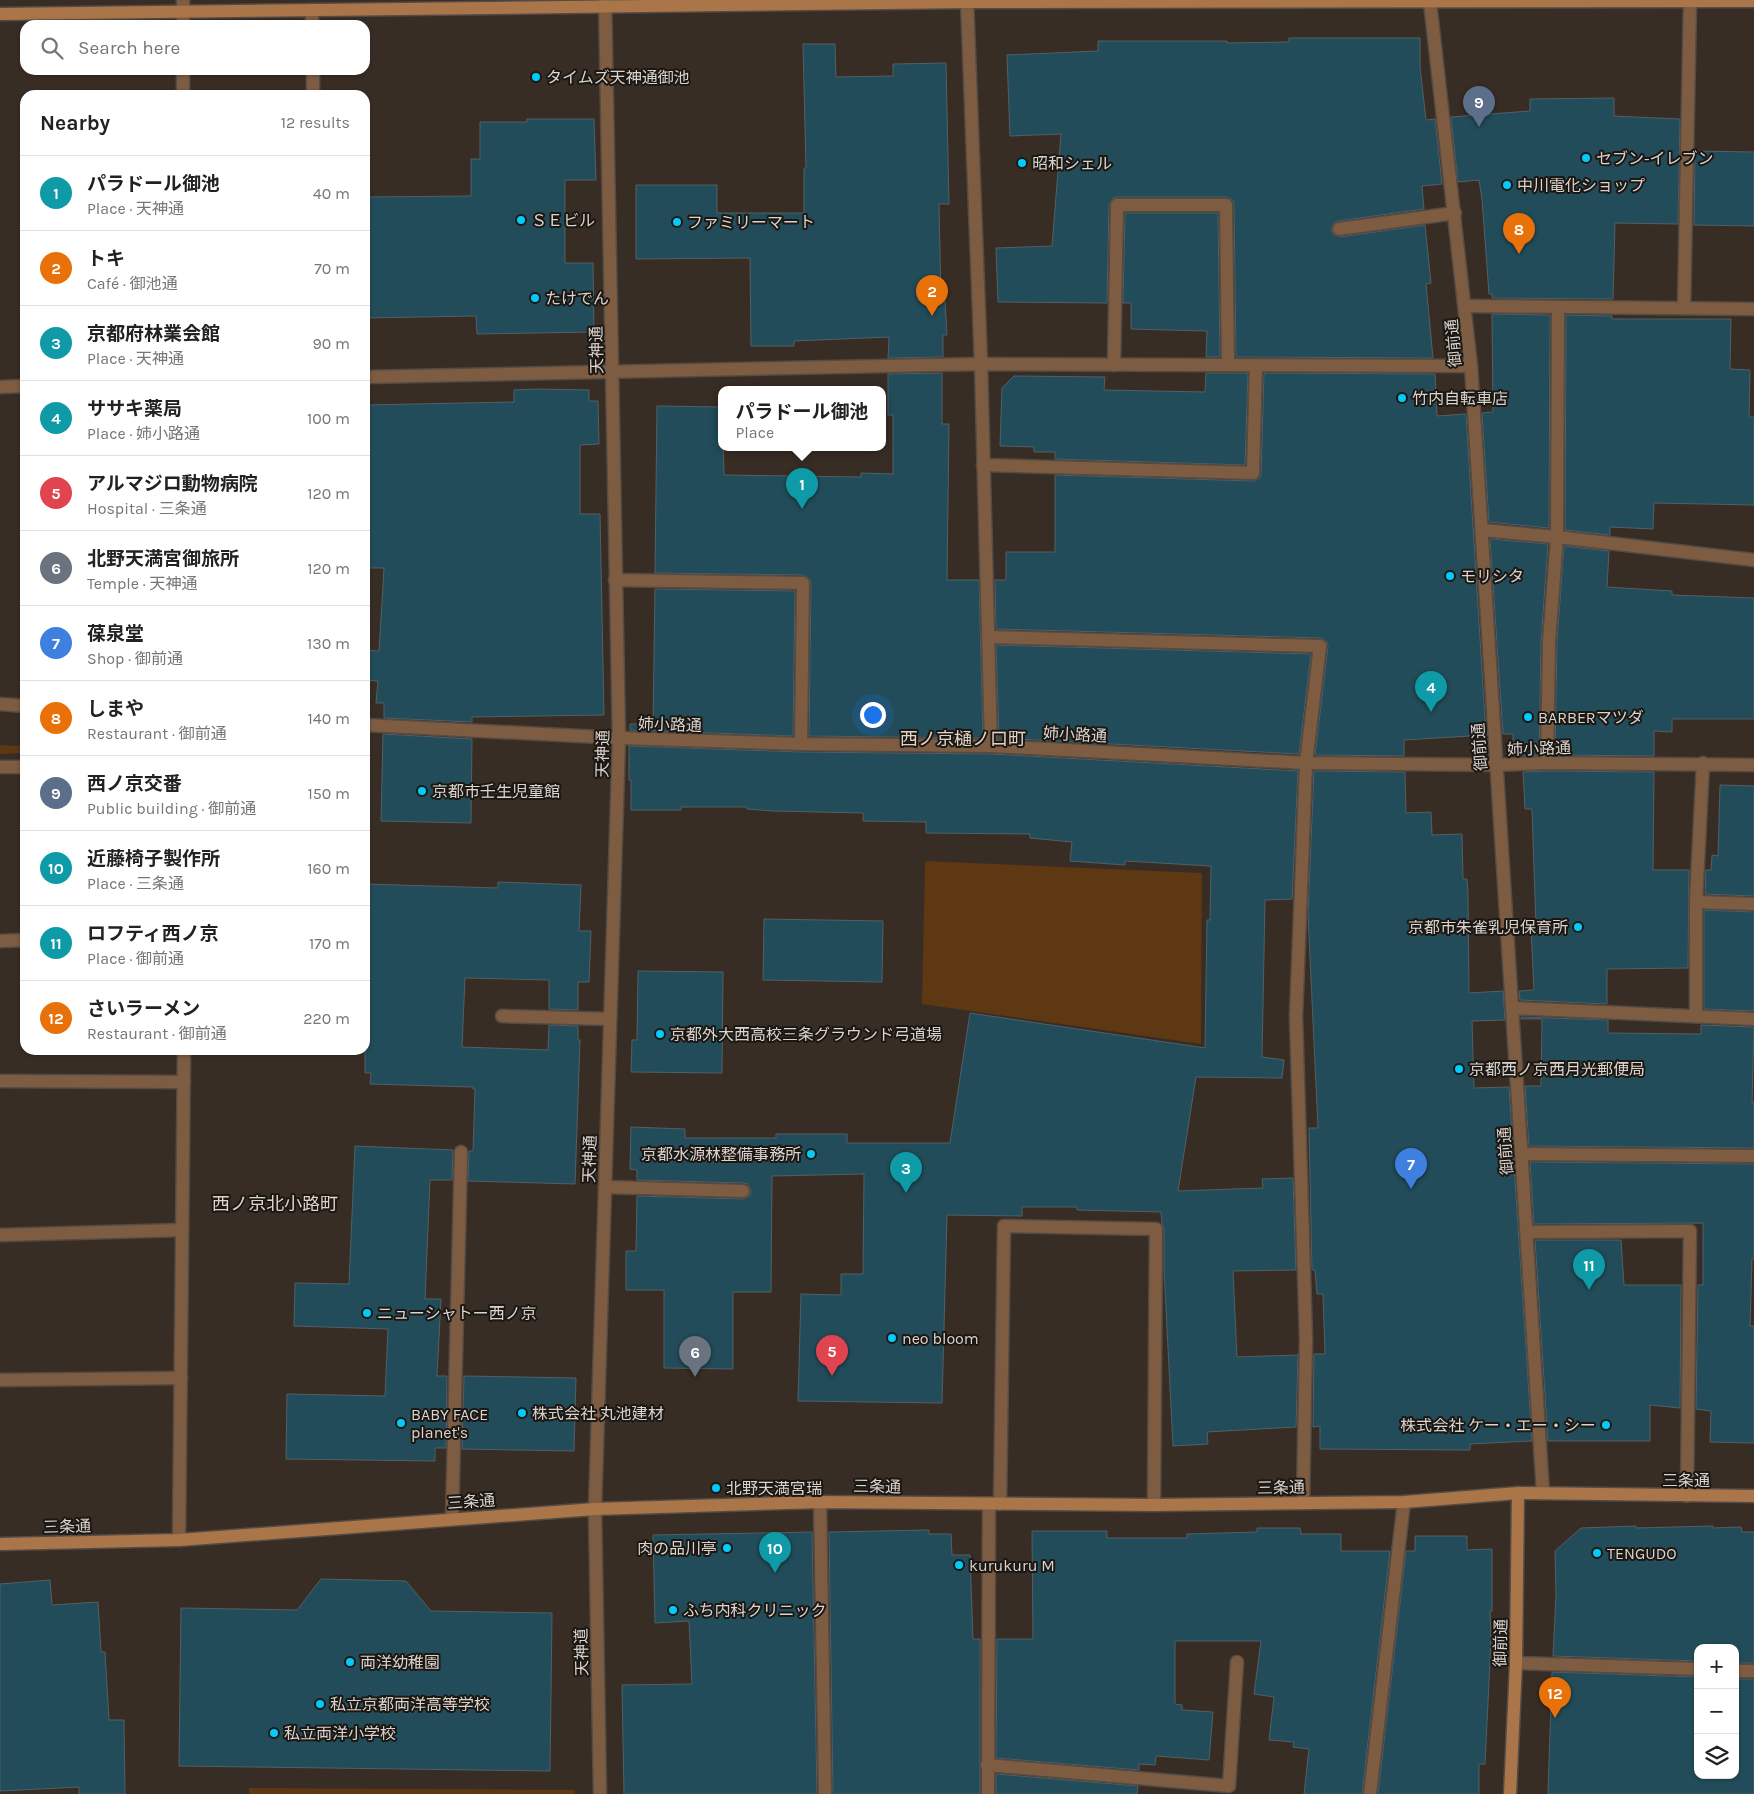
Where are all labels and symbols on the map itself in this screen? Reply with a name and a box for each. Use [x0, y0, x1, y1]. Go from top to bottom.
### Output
place label: タイムズ天神通御池 [546, 68, 690, 87]
marker: タイムズ天神通御池 [530, 71, 542, 83]
pin: 9 [1463, 86, 1495, 127]
place label: セブン-イレブン [1596, 149, 1714, 168]
marker: セブン-イレブン [1580, 152, 1592, 164]
place label: 昭和シェル [1032, 154, 1112, 173]
marker: 昭和シェル [1016, 157, 1028, 169]
place label: 中川電化ショップ [1517, 176, 1645, 195]
marker: 中川電化ショップ [1501, 179, 1513, 191]
place label: ＳＥビル [531, 211, 595, 230]
place label: ファミリーマート [687, 213, 815, 232]
pin: 8 [1503, 213, 1535, 254]
marker: ＳＥビル [515, 214, 527, 226]
marker: ファミリーマート [671, 216, 683, 228]
pin: 2 [916, 275, 948, 316]
place label: たけでん [545, 289, 609, 308]
marker: たけでん [529, 292, 541, 304]
street label: 御前通 [1442, 318, 1465, 368]
street label: 天神通 [587, 326, 606, 374]
place label: 竹内自転車店 [1412, 389, 1508, 408]
marker: 竹内自転車店 [1396, 392, 1408, 404]
pin: 1 [786, 468, 818, 509]
place label: モリシタ [1460, 567, 1524, 586]
marker: モリシタ [1444, 570, 1456, 582]
pin: 4 [1415, 671, 1447, 712]
your location [860, 702, 886, 728]
place label: BARBERマツダ [1538, 708, 1644, 727]
marker: BARBERマツダ [1522, 711, 1534, 723]
street label: 姉小路通 [638, 714, 702, 735]
street label: 御前通 [1468, 722, 1491, 772]
street label: 姉小路通 [1043, 723, 1107, 746]
district label: 西ノ京樋ノ口町 [900, 728, 1026, 750]
street label: 天神通 [593, 730, 612, 778]
street label: 姉小路通 [1507, 738, 1571, 759]
place label: 京都市壬生児童館 [432, 782, 560, 801]
marker: 京都市壬生児童館 [416, 785, 428, 797]
place label: 京都市朱雀乳児保育所 [1408, 918, 1568, 937]
marker: 京都市朱雀乳児保育所 [1572, 921, 1584, 933]
place label: 京都外大西高校三条グラウンド弓道場 [670, 1025, 942, 1044]
marker: 京都外大西高校三条グラウンド弓道場 [654, 1028, 666, 1040]
place label: 京都西ノ京西月光郵便局 [1469, 1060, 1645, 1079]
marker: 京都西ノ京西月光郵便局 [1453, 1063, 1465, 1075]
street label: 御前通 [1494, 1126, 1517, 1176]
street label: 天神通 [579, 1135, 600, 1183]
place label: 京都水源林整備事務所 [641, 1145, 801, 1164]
marker: 京都水源林整備事務所 [805, 1148, 817, 1160]
pin: 7 [1395, 1148, 1427, 1189]
pin: 3 [890, 1152, 922, 1193]
district label: 西ノ京北小路町 [212, 1193, 338, 1215]
pin: 11 [1573, 1249, 1605, 1290]
place label: ニューシャトー西ノ京 [377, 1304, 537, 1323]
marker: ニューシャトー西ノ京 [361, 1307, 373, 1319]
place label: neo bloom [902, 1329, 979, 1348]
marker: neo bloom [886, 1332, 898, 1344]
pin: 5 [816, 1335, 848, 1376]
pin: 6 [679, 1336, 711, 1377]
place label: 株式会社 丸池建材 [532, 1404, 664, 1423]
place label: BABY FACE planet's [411, 1405, 488, 1442]
marker: 株式会社 丸池建材 [516, 1407, 528, 1419]
place label: 株式会社 ケー・エー・シー [1400, 1416, 1596, 1435]
marker: BABY FACE planet's [395, 1417, 407, 1429]
marker: 株式会社 ケー・エー・シー [1600, 1419, 1612, 1431]
street label: 三条通 [1662, 1471, 1710, 1490]
street label: 三条通 [853, 1477, 901, 1496]
street label: 三条通 [1257, 1478, 1305, 1497]
place label: 北野天満宮瑞 [726, 1479, 822, 1498]
marker: 北野天満宮瑞 [710, 1482, 722, 1494]
street label: 三条通 [446, 1490, 496, 1513]
street label: 三条通 [43, 1516, 91, 1537]
pin: 10 [759, 1532, 791, 1573]
place label: 肉の品川亭 [637, 1539, 717, 1558]
marker: 肉の品川亭 [721, 1542, 733, 1554]
place label: TENGUDO [1607, 1544, 1677, 1563]
marker: TENGUDO [1591, 1547, 1603, 1559]
place label: kurukuru M [969, 1556, 1055, 1575]
marker: kurukuru M [953, 1559, 965, 1571]
place label: ふち内科クリニック [683, 1601, 827, 1620]
marker: ふち内科クリニック [667, 1604, 679, 1616]
street label: 御前通 [1491, 1619, 1510, 1667]
street label: 天神道 [572, 1628, 591, 1676]
place label: 両洋幼稚園 [360, 1653, 440, 1672]
marker: 両洋幼稚園 [344, 1656, 356, 1668]
pin: 12 [1539, 1677, 1571, 1718]
place label: 私立京都両洋高等学校 [330, 1695, 490, 1714]
marker: 私立京都両洋高等学校 [314, 1698, 326, 1710]
place label: 私立両洋小学校 [284, 1724, 396, 1743]
marker: 私立両洋小学校 [268, 1727, 280, 1739]

